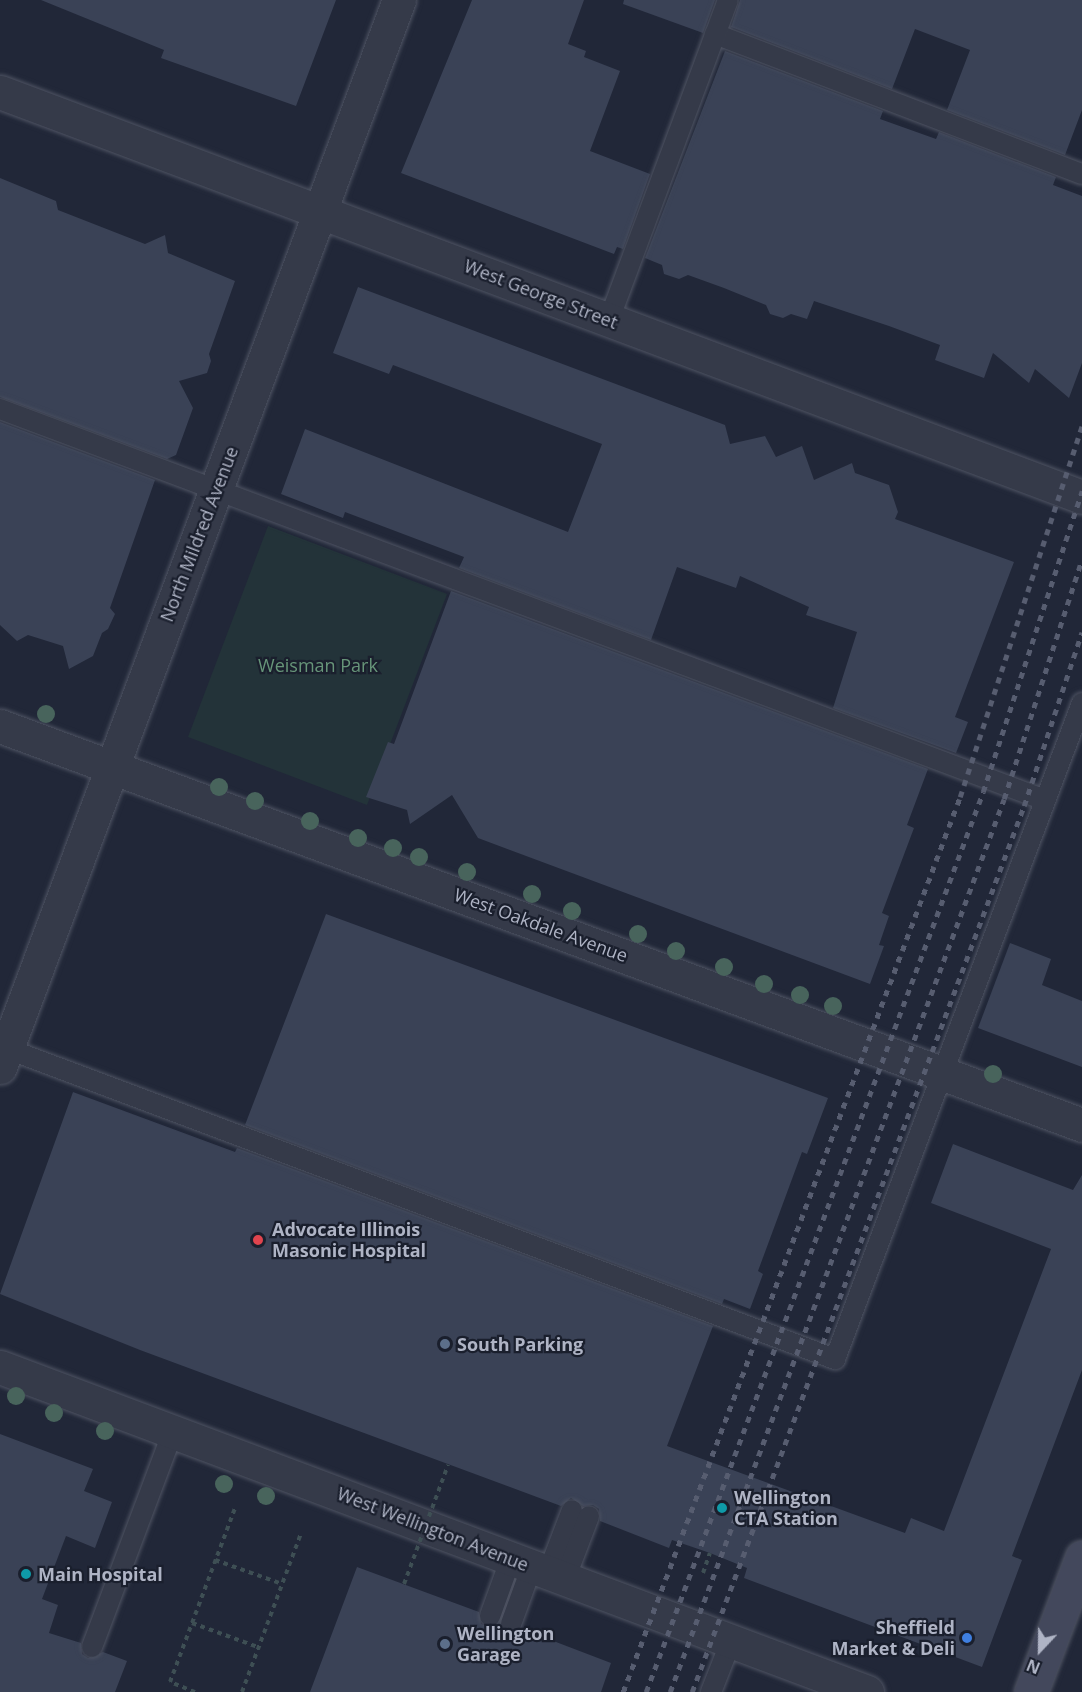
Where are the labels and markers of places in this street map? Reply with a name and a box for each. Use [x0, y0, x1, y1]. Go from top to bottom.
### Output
place label: Advocate Illinois Masonic Hospital [272, 1219, 426, 1262]
marker: Advocate Illinois Masonic Hospital [249, 1231, 267, 1249]
place label: South Parking [457, 1333, 583, 1355]
marker: South Parking [438, 1337, 452, 1351]
place label: Wellington CTA Station [734, 1487, 838, 1530]
marker: Wellington CTA Station [715, 1501, 729, 1515]
place label: Main Hospital [38, 1563, 163, 1585]
marker: Main Hospital [19, 1567, 33, 1581]
place label: Sheffield Market & Deli [832, 1617, 955, 1660]
place label: Wellington Garage [457, 1623, 554, 1666]
marker: Sheffield Market & Deli [960, 1631, 974, 1645]
marker: Wellington Garage [438, 1637, 452, 1651]

